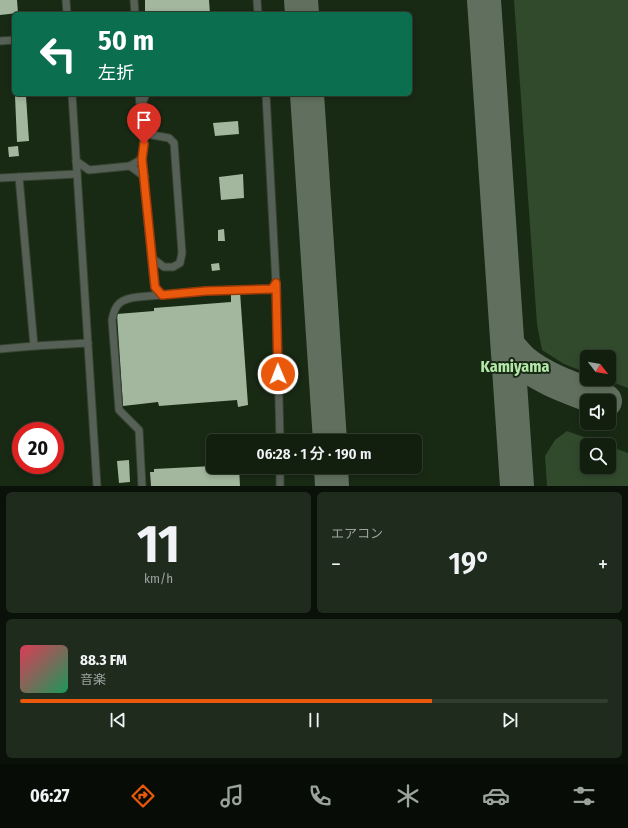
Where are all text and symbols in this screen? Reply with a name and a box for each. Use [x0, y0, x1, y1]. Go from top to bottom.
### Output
text: 50 m [98, 24, 154, 57]
icon: left [32, 28, 84, 80]
text: 左折 [98, 62, 134, 84]
pin [127, 103, 161, 144]
icon: arrive [133, 109, 155, 131]
north arrow [580, 350, 616, 386]
map controls [580, 350, 616, 474]
position arrow [257, 353, 299, 395]
district label: Kamiyama [481, 357, 549, 376]
button: sound [580, 394, 616, 430]
speed limit sign: 20 [12, 422, 64, 474]
button: search [580, 438, 616, 474]
text: 06:28 · 1 分 · 190 m [257, 445, 371, 463]
text: 11 [137, 513, 180, 576]
text: エアコン [331, 526, 383, 541]
text: 19° [449, 546, 490, 582]
text: − [331, 551, 341, 578]
text: + [598, 551, 608, 578]
text: km/h [144, 571, 173, 586]
text: 88.3 FM [80, 651, 127, 669]
text: 音楽 [80, 672, 106, 687]
icon: previous [107, 709, 129, 731]
icon: pause [303, 709, 325, 731]
icon: next [499, 709, 521, 731]
icon: directions [129, 782, 157, 810]
icon: music [218, 782, 246, 810]
icon: phone [306, 782, 334, 810]
icon: climate [394, 782, 422, 810]
icon: car [482, 782, 510, 810]
icon: filters [570, 782, 598, 810]
text: 06:27 [30, 785, 69, 807]

